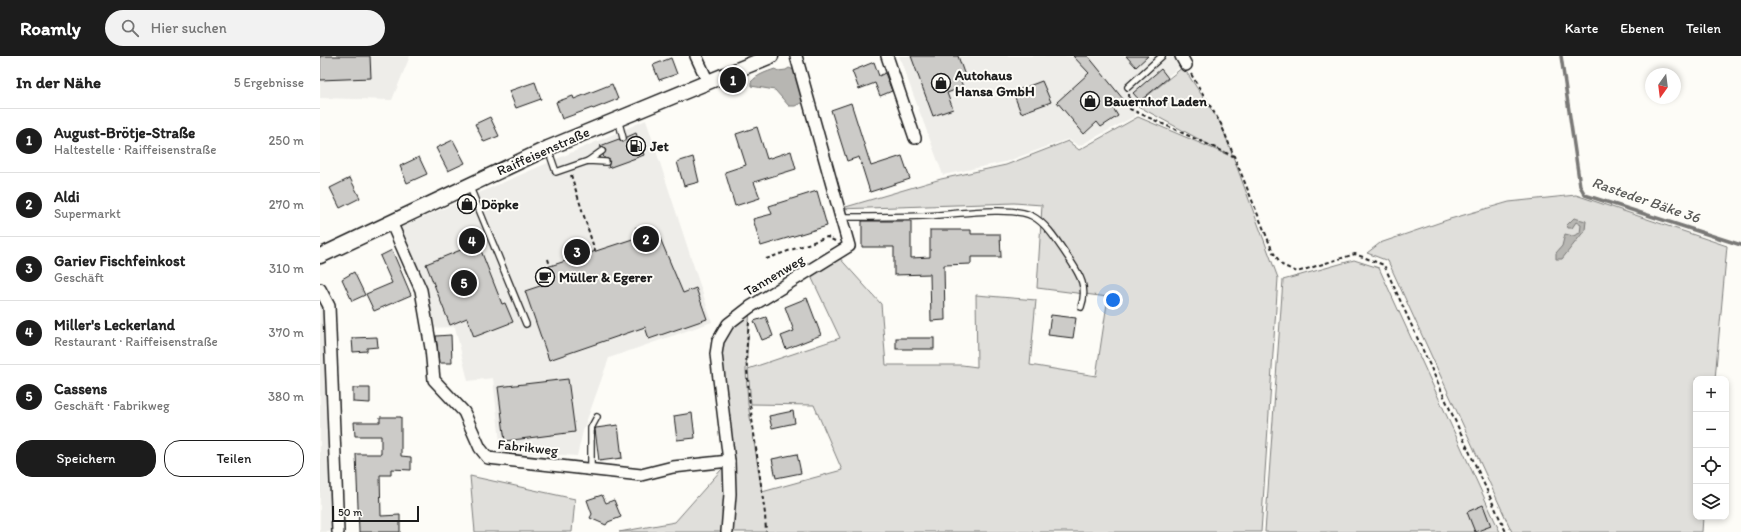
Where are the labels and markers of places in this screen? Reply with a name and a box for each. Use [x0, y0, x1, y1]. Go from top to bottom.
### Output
pin: 1 [720, 65, 746, 95]
place label: Autohaus Hansa GmbH [954, 67, 1035, 100]
shop icon: Autohaus Hansa GmbH [930, 72, 952, 94]
shop icon: Bauernhof Laden [1079, 90, 1101, 112]
place label: Bauernhof Laden [1104, 93, 1207, 110]
fuel station icon: Jet [625, 135, 647, 157]
place label: Jet [649, 138, 670, 155]
shop icon: Döpke [456, 193, 478, 215]
place label: Döpke [481, 196, 519, 213]
pin: 2 [633, 224, 659, 254]
pin: 4 [459, 226, 485, 256]
pin: 3 [564, 237, 590, 267]
cafe icon: Müller & Egerer [534, 266, 556, 288]
pin: 5 [451, 268, 477, 298]
place label: Müller & Egerer [559, 269, 653, 286]

